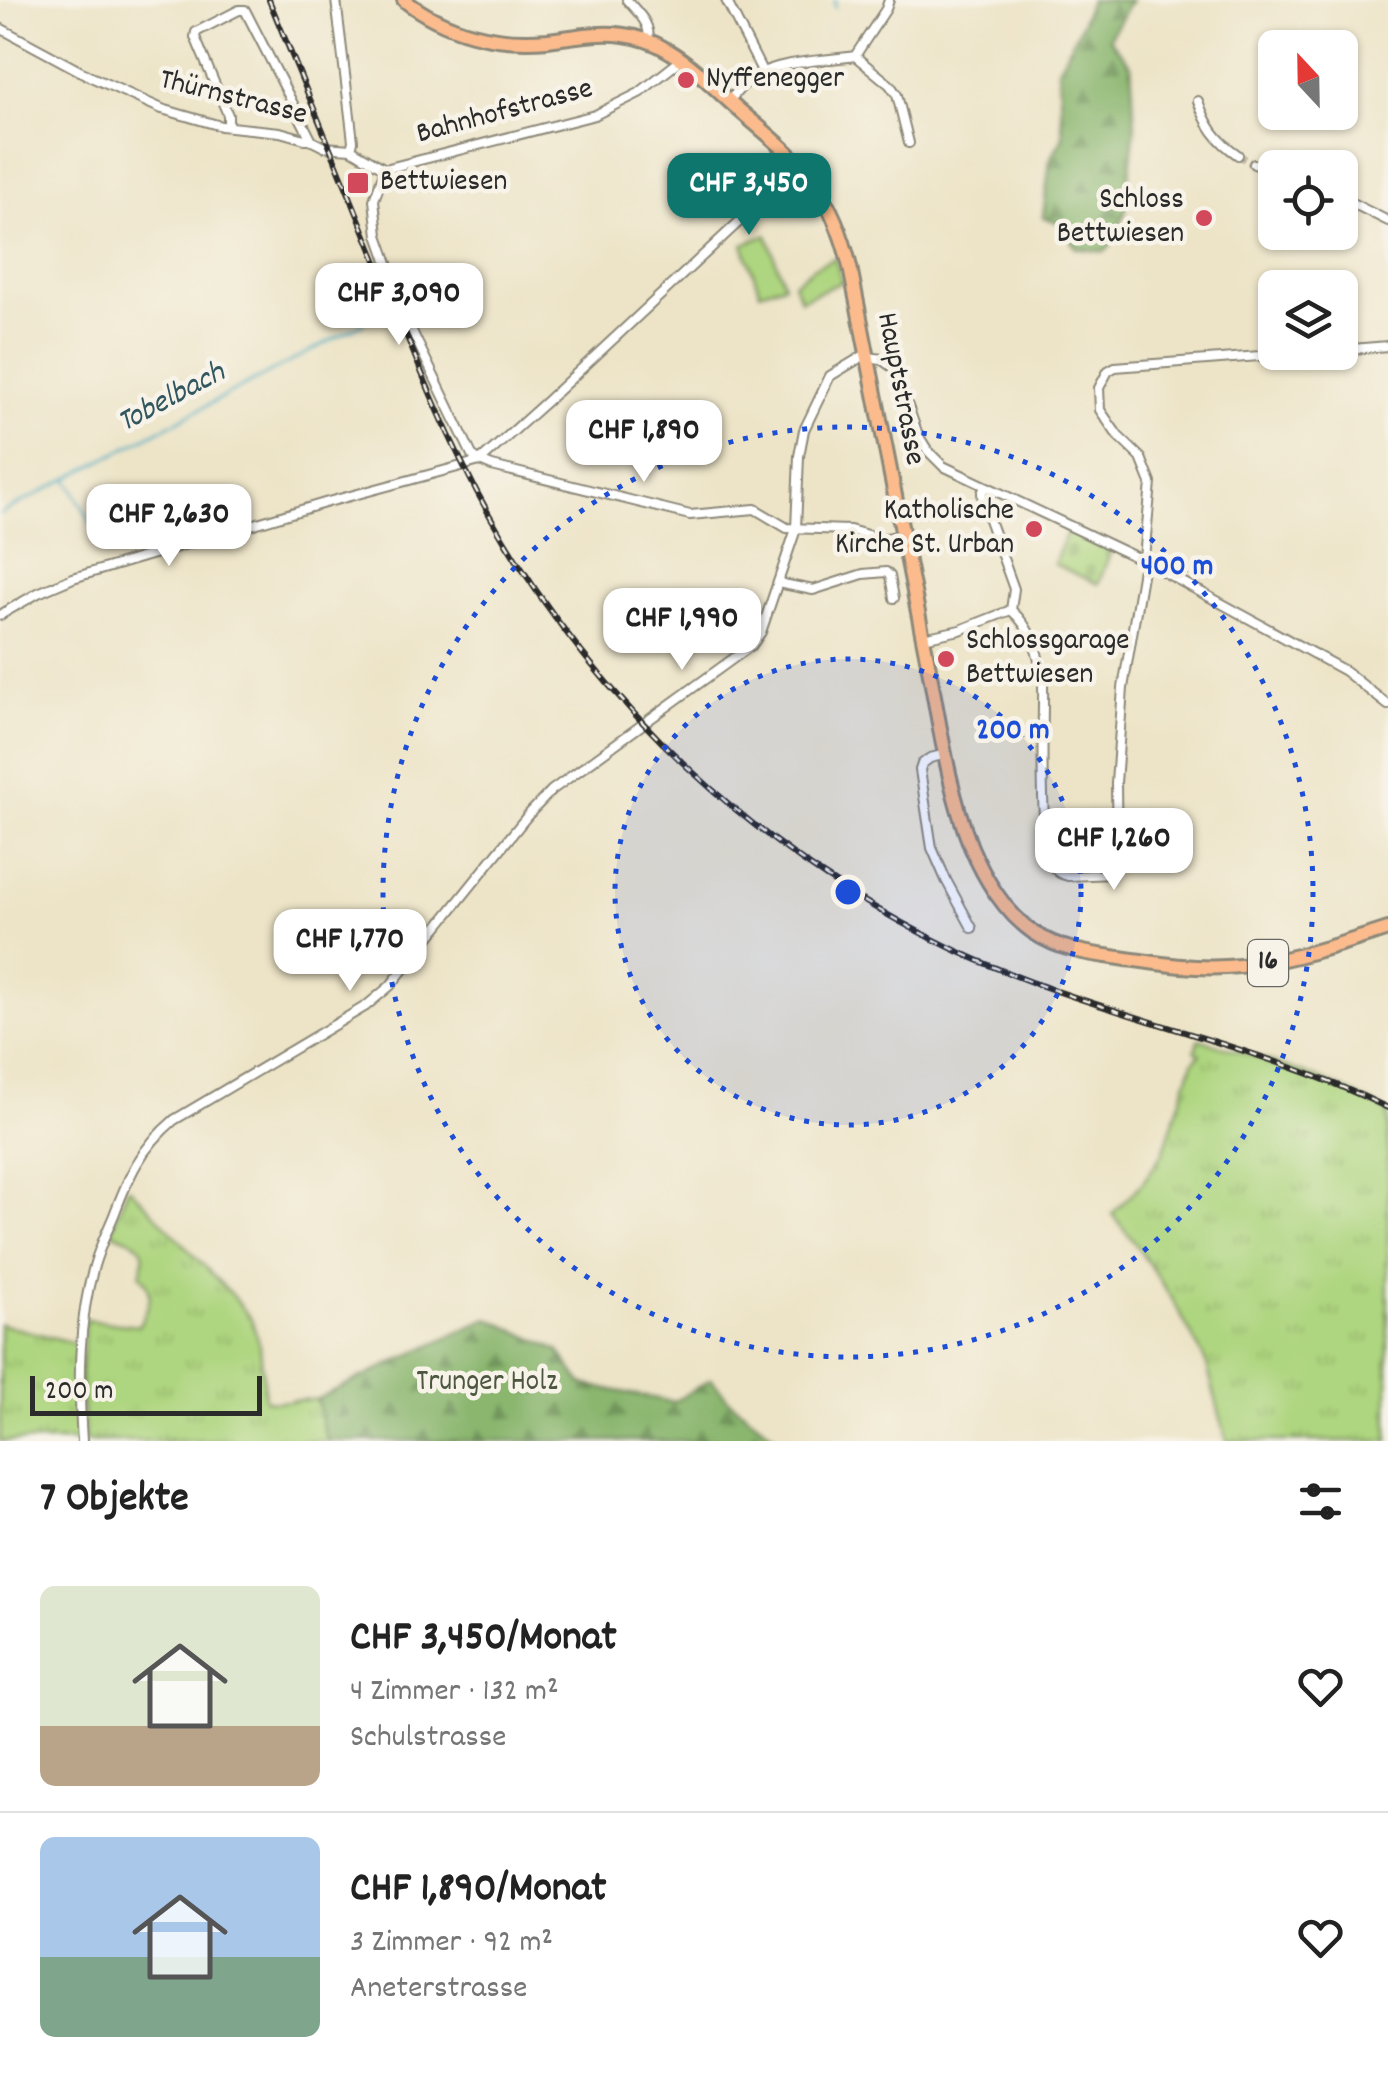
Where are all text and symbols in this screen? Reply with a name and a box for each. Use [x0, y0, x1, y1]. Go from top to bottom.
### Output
north arrow [1258, 30, 1358, 130]
map controls [1258, 30, 1358, 370]
place label: Nyffenegger [706, 59, 844, 102]
street label: Thürnstrasse [155, 60, 311, 138]
street label: Bahnhofstrasse [412, 69, 598, 157]
marker: Nyffenegger [675, 69, 697, 91]
button: locate [1258, 150, 1358, 250]
pin: CHF 3,450 [635, 153, 863, 238]
place label: Bettwiesen [380, 162, 507, 205]
text: CHF 3,450 [689, 162, 809, 208]
marker: Bettwiesen [345, 170, 371, 196]
place label: Schloss Bettwiesen [1057, 180, 1184, 257]
marker: Schloss Bettwiesen [1193, 207, 1215, 229]
pin: CHF 3,090 [285, 263, 513, 348]
button: layers [1258, 270, 1358, 370]
text: CHF 3,090 [337, 272, 461, 318]
street label: Hauptstrasse [863, 309, 935, 469]
water label: Tobelbach [110, 351, 235, 447]
pin: CHF 1,890 [530, 400, 758, 485]
text: CHF 1,890 [588, 409, 700, 455]
pin: CHF 2,630 [55, 484, 283, 569]
place label: Katholische Kirche St. Urban [835, 491, 1014, 568]
text: CHF 2,630 [108, 493, 230, 539]
marker: Katholische Kirche St. Urban [1023, 518, 1045, 540]
text: 400 m [1141, 547, 1213, 590]
pin: CHF 1,990 [568, 588, 796, 673]
text: CHF 1,990 [625, 597, 739, 643]
place label: Schlossgarage Bettwiesen [966, 621, 1130, 698]
marker: Schlossgarage Bettwiesen [935, 648, 957, 670]
text: 200 m [976, 711, 1050, 754]
pin: CHF 1,260 [1000, 808, 1228, 893]
text: CHF 1,260 [1057, 817, 1171, 863]
centre of rings [830, 874, 866, 910]
pin: CHF 1,770 [236, 909, 464, 994]
text: CHF 1,770 [296, 918, 404, 964]
road number: 16 [1248, 940, 1288, 986]
park label: Trunger Holz [416, 1362, 558, 1405]
scale bar [30, 1371, 262, 1416]
text: 200 m [45, 1373, 113, 1413]
text: 7 Objekte [40, 1471, 189, 1531]
icon: filters [1293, 1474, 1348, 1529]
text: CHF 3,450/Monat [350, 1610, 617, 1670]
icon: home [120, 1626, 240, 1746]
icon: heart [1293, 1659, 1348, 1714]
text: 4 Zimmer · 132 m² [350, 1670, 559, 1716]
text: Schulstrasse [350, 1716, 506, 1762]
text: CHF 1,890/Monat [350, 1861, 607, 1921]
icon: home [120, 1877, 240, 1997]
icon: heart [1293, 1910, 1348, 1965]
text: 3 Zimmer · 92 m² [350, 1921, 553, 1967]
text: Aneterstrasse [350, 1967, 527, 2013]

